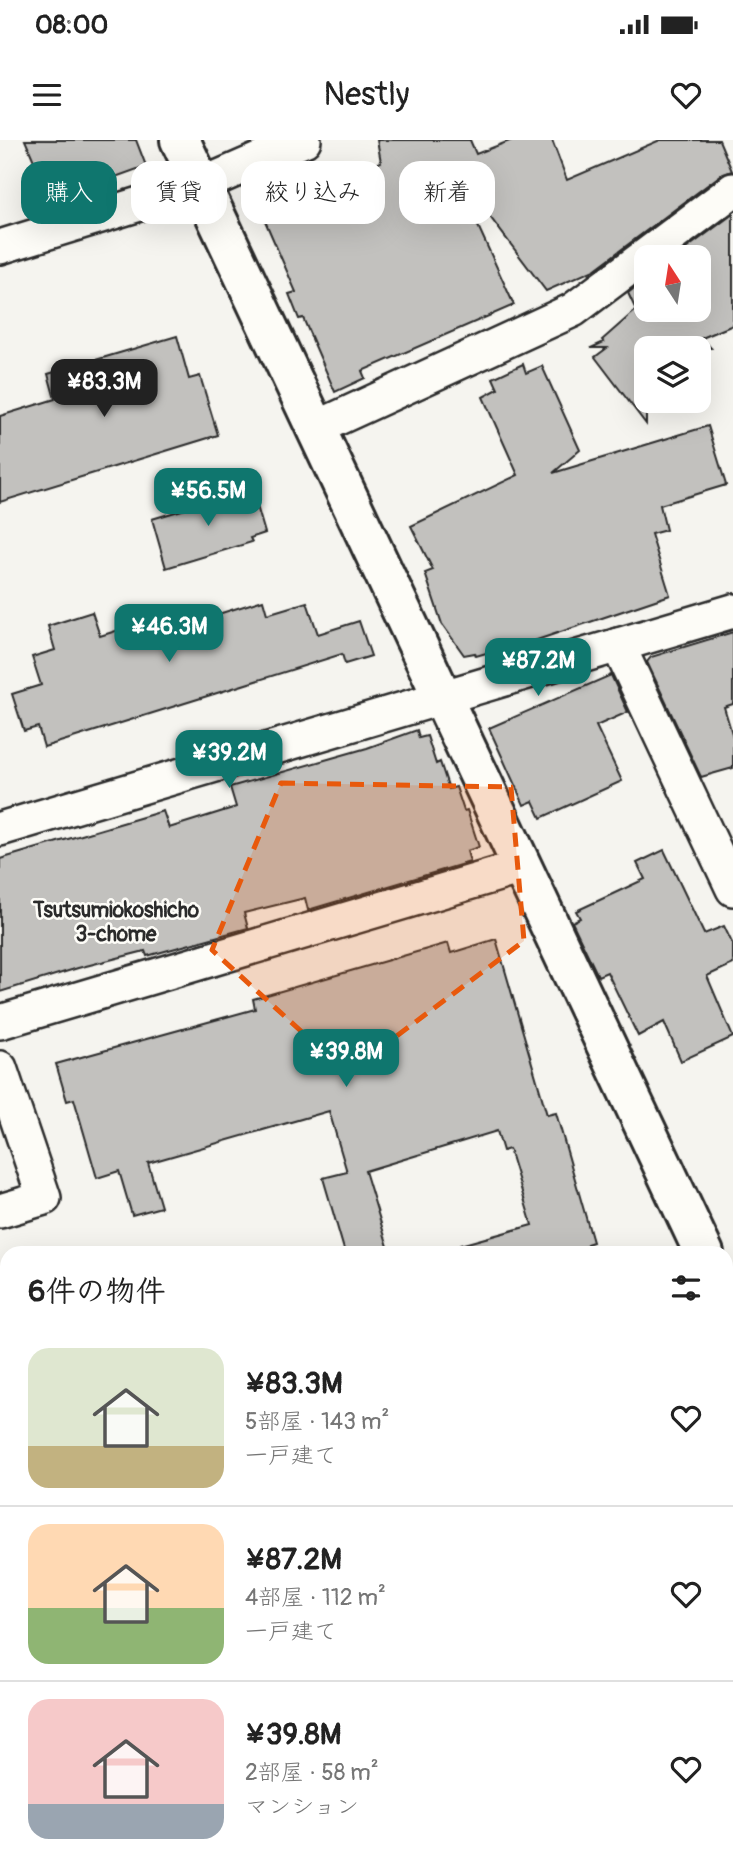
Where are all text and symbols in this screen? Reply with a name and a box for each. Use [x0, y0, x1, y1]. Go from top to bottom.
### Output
text: 08:00 [35, 9, 108, 41]
text: Nestly [324, 75, 409, 115]
icon: menu [28, 76, 66, 114]
icon: heart [667, 76, 705, 114]
chip: 購入 [21, 161, 117, 224]
chip: 賃貸 [131, 161, 227, 224]
chip: 絞り込み [241, 161, 385, 224]
chip: 新着 [399, 161, 495, 224]
north arrow [634, 245, 710, 322]
map controls [634, 245, 711, 413]
button: layers [634, 336, 711, 413]
pin: ¥83.3M [47, 359, 161, 419]
text: ¥83.3M [67, 367, 141, 396]
pin: ¥56.5M [151, 468, 265, 528]
text: ¥56.5M [170, 476, 246, 505]
pin: ¥46.3M [112, 604, 226, 664]
text: ¥46.3M [130, 612, 208, 641]
pin: ¥87.2M [481, 638, 595, 698]
text: ¥87.2M [501, 646, 575, 675]
pin: ¥39.2M [172, 730, 286, 790]
text: ¥39.2M [191, 738, 267, 767]
district label: Tsutsumiokoshicho 3-chome [32, 897, 200, 948]
pin: ¥39.8M [289, 1030, 403, 1089]
text: ¥39.8M [309, 1037, 383, 1066]
icon: filters [667, 1269, 705, 1307]
text: 6件の物件 [28, 1273, 165, 1310]
text: ¥83.3M [245, 1365, 343, 1402]
icon: home [84, 1376, 168, 1460]
icon: heart [667, 1399, 705, 1437]
text: 5部屋 · 143 m² [245, 1407, 389, 1436]
text: 一戸建て [245, 1441, 337, 1470]
text: ¥87.2M [245, 1541, 342, 1578]
icon: home [84, 1552, 168, 1636]
icon: heart [667, 1575, 705, 1613]
text: 4部屋 · 112 m² [245, 1583, 386, 1612]
text: 一戸建て [245, 1617, 337, 1646]
text: ¥39.8M [245, 1716, 341, 1753]
icon: home [84, 1727, 168, 1811]
icon: heart [667, 1750, 705, 1788]
text: 2部屋 · 58 m² [245, 1758, 379, 1787]
text: マンション [245, 1792, 359, 1821]

